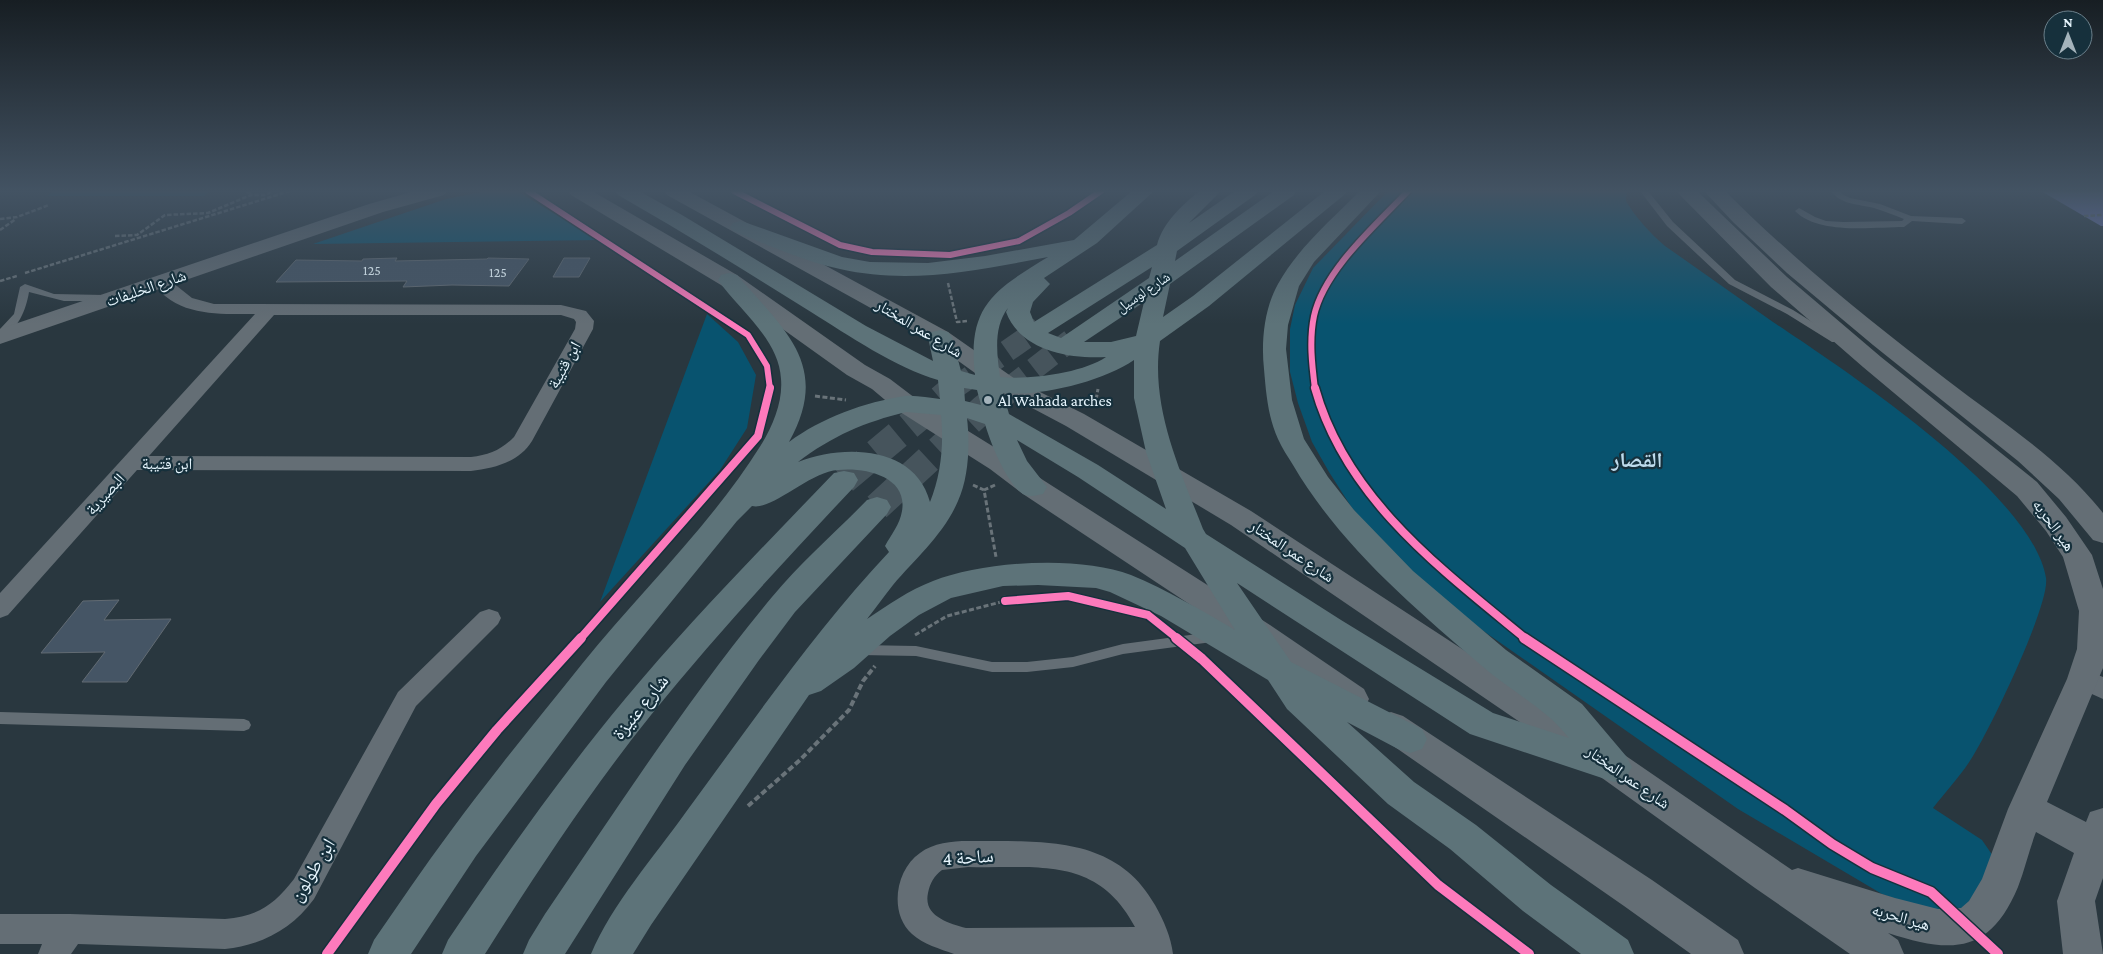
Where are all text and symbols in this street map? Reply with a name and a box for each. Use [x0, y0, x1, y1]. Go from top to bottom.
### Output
north arrow [2043, 10, 2093, 60]
text: N [2063, 14, 2073, 30]
house number: 125 [363, 262, 381, 278]
house number: 125 [489, 264, 507, 280]
street label: شارع الخليفات [104, 266, 189, 312]
street label: شارع لوسيل [1113, 268, 1174, 317]
street label: شارع عمر المختار [871, 295, 965, 362]
street label: ابن قتيبة [544, 339, 585, 392]
place label: Al Wahada arches [998, 392, 1112, 409]
marker: Al Wahada arches [982, 394, 994, 406]
district label: القصار [1611, 448, 1662, 472]
street label: ابن قتيبة [142, 455, 192, 474]
street label: البصيرية [82, 470, 129, 519]
street label: هير الحربه [2029, 496, 2078, 555]
street label: شارع عمر المختار [1245, 516, 1337, 587]
street label: شارع عنيزة [608, 670, 673, 744]
street label: شارع عمر المختار [1581, 741, 1673, 814]
street label: ابن طولون [285, 835, 340, 906]
street label: ساحة 4 [942, 845, 994, 869]
street label: هير الحربه [1870, 901, 1932, 934]

